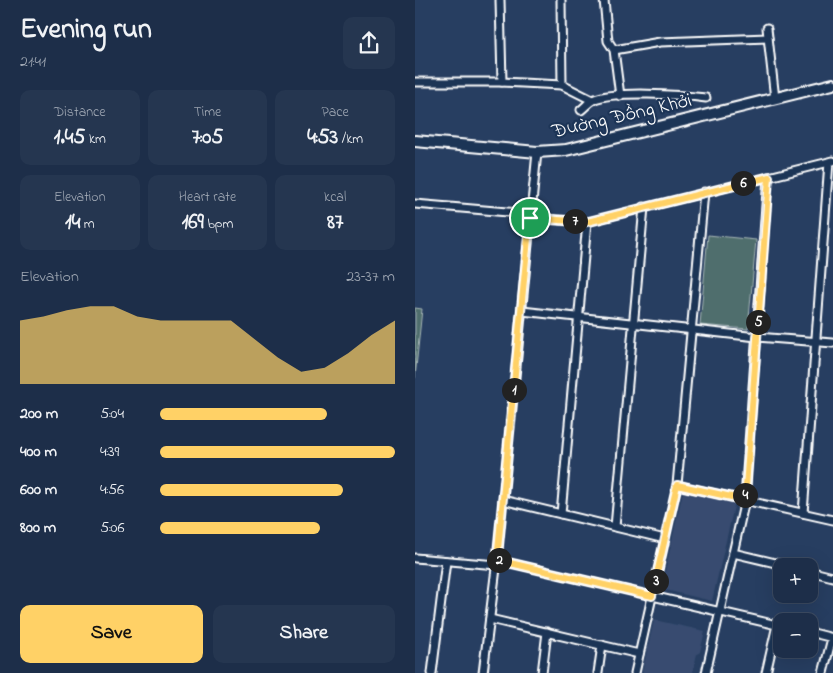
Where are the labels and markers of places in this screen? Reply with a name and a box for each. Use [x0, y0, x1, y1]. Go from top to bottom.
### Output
pin: 6 [731, 170, 755, 196]
pin [509, 197, 551, 239]
pin: 7 [563, 208, 587, 234]
pin: 5 [745, 310, 771, 334]
pin: 1 [501, 378, 527, 402]
pin: 4 [733, 482, 757, 508]
pin: 2 [487, 548, 511, 572]
pin: 3 [643, 568, 669, 594]

